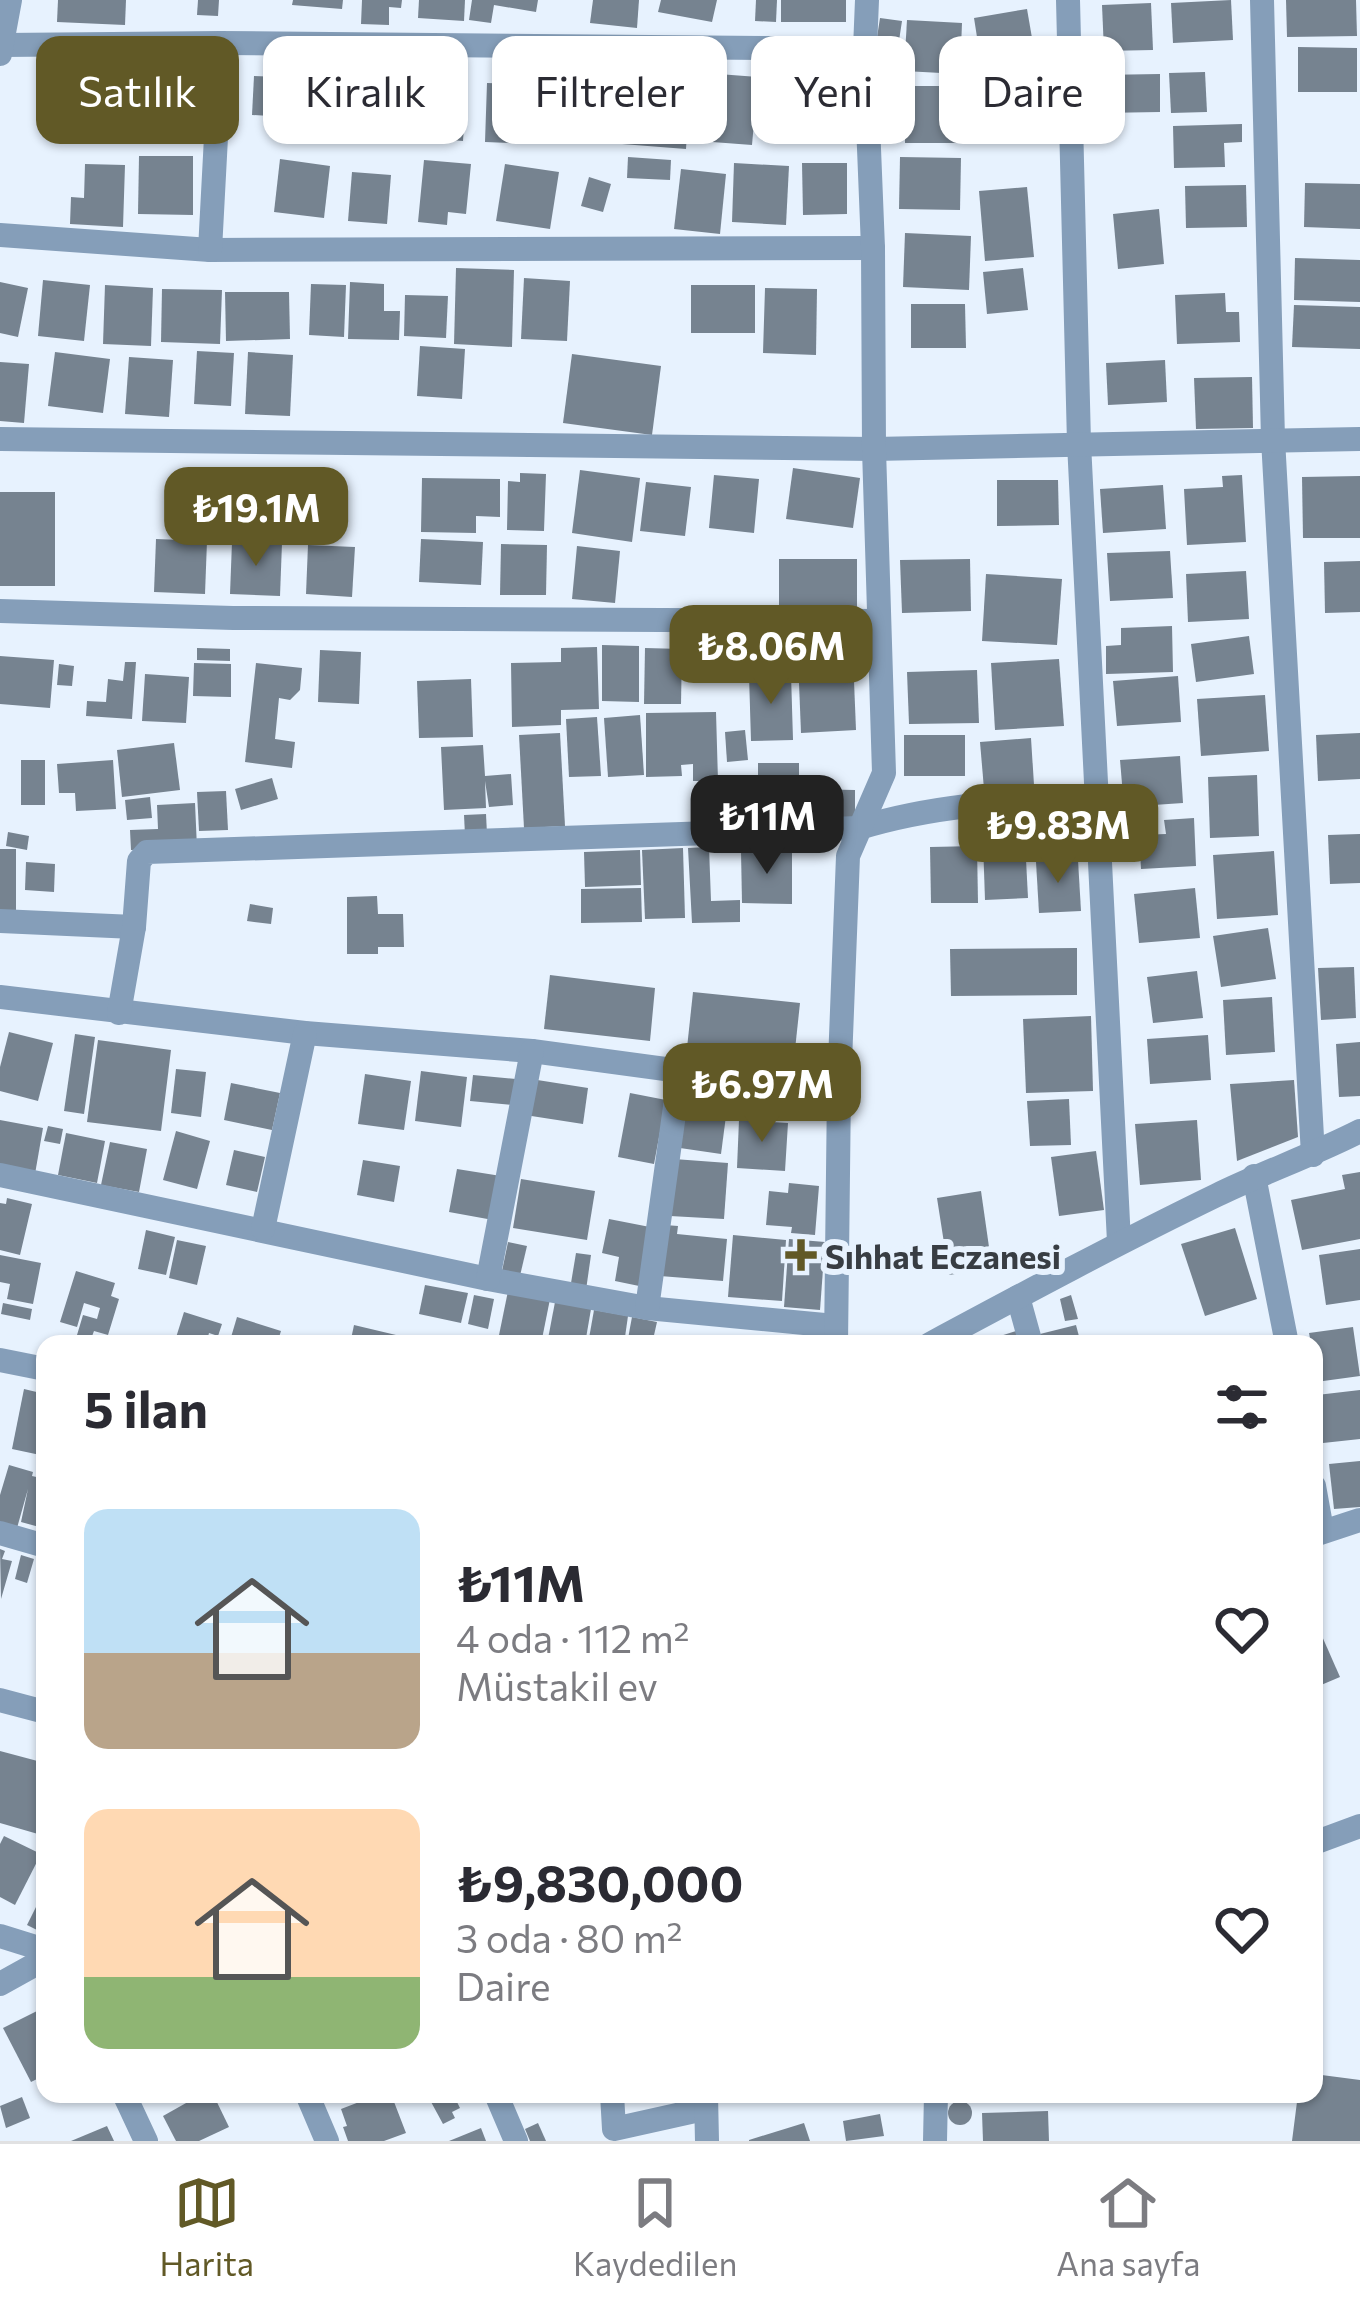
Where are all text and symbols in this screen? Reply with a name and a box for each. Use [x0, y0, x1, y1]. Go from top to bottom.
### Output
chip: Satılık [36, 36, 239, 144]
chip: Kiralık [263, 36, 468, 144]
chip: Filtreler [492, 36, 727, 144]
chip: Yeni [751, 36, 915, 144]
chip: Daire [939, 36, 1125, 144]
pin: ₺19.1M [158, 467, 354, 569]
text: ₺19.1M [191, 482, 321, 530]
pin: ₺8.06M [673, 605, 869, 707]
text: ₺8.06M [697, 620, 845, 668]
pin: ₺11M [696, 775, 838, 877]
pin: ₺9.83M [960, 784, 1156, 886]
text: ₺11M [718, 790, 816, 838]
text: ₺9.83M [985, 799, 1131, 847]
pin: ₺6.97M [664, 1043, 860, 1145]
text: ₺6.97M [690, 1058, 834, 1106]
place label: Sıhhat Eczanesi [825, 1235, 1061, 1276]
marker: Sıhhat Eczanesi [788, 1242, 814, 1268]
icon: filters [1209, 1374, 1275, 1440]
text: 5 ilan [84, 1376, 208, 1439]
text: ₺11M [456, 1550, 585, 1613]
icon: home [180, 1557, 324, 1701]
icon: heart [1209, 1596, 1275, 1662]
text: 4 oda · 112 m² [456, 1613, 689, 1661]
text: Müstakil ev [456, 1661, 658, 1709]
text: ₺9,830,000 [456, 1850, 743, 1913]
icon: home [180, 1857, 324, 2001]
icon: heart [1209, 1896, 1275, 1962]
text: 3 oda · 80 m² [456, 1913, 682, 1961]
text: Daire [456, 1961, 551, 2009]
tab: Harita [159, 2170, 254, 2283]
tab: Kaydedilen [573, 2170, 737, 2283]
tab: Ana sayfa [1056, 2170, 1201, 2283]

